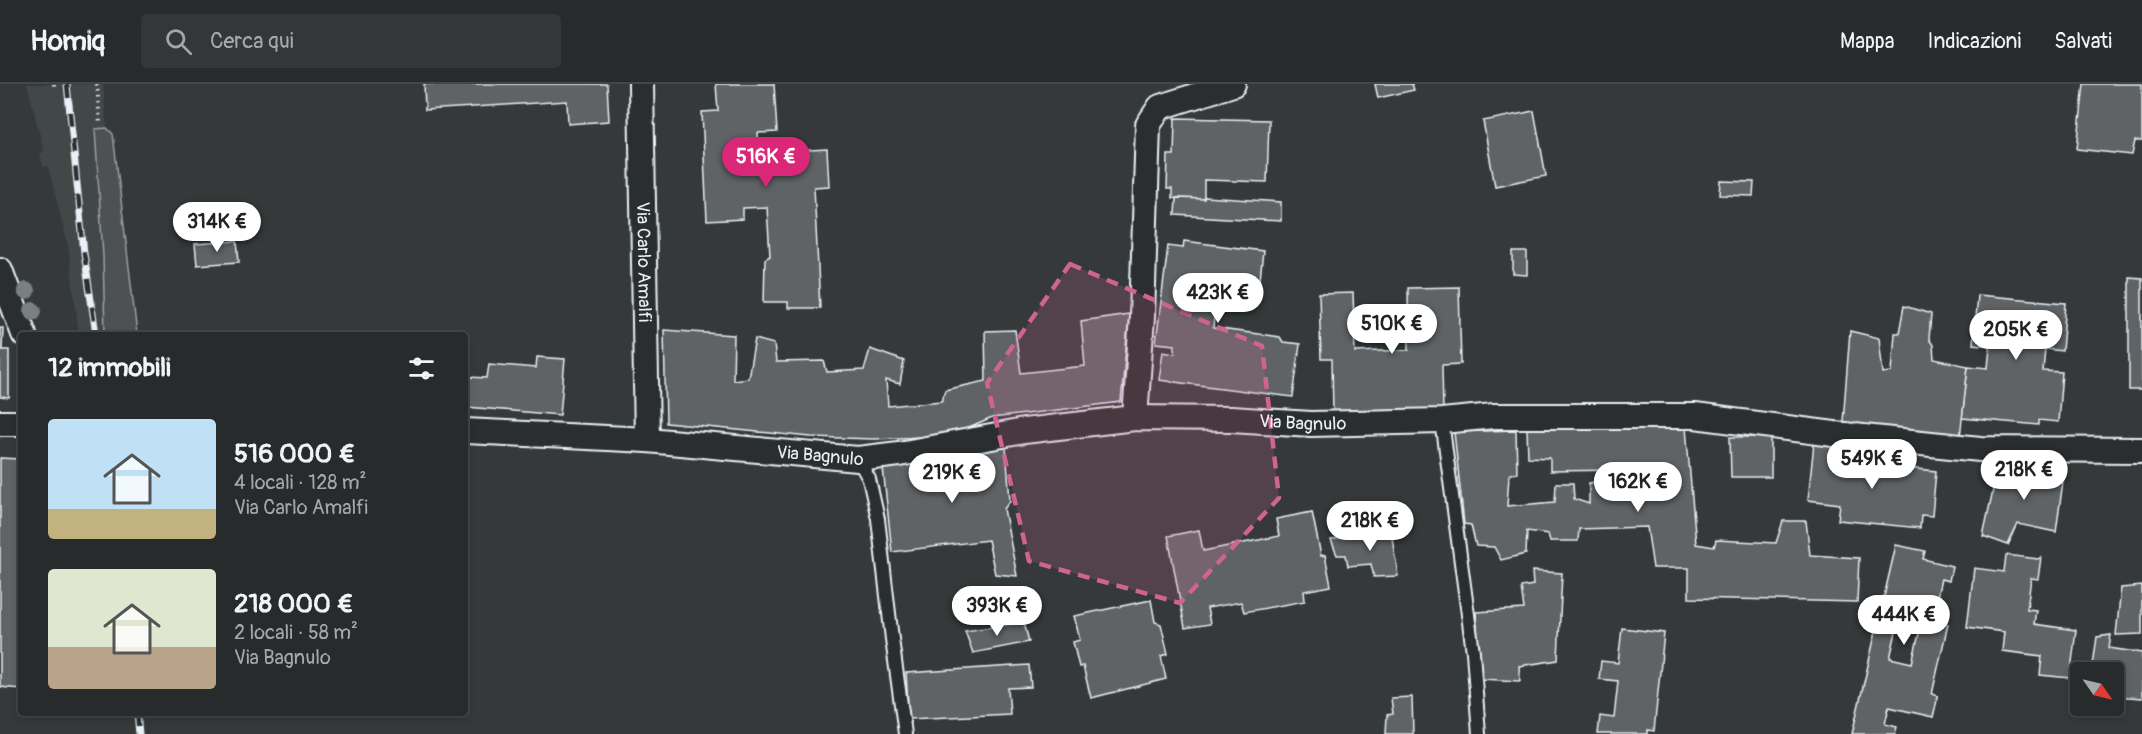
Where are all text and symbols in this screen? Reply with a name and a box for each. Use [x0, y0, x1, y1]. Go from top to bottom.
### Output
search box [141, 14, 561, 68]
text: Homiq [30, 24, 105, 59]
icon: search [162, 25, 195, 58]
text: Cerca qui [210, 27, 294, 55]
text: Mappa [1840, 28, 1895, 55]
text: Indicazioni [1928, 28, 2021, 55]
text: Salvati [2054, 28, 2112, 55]
pin: 516K € [717, 137, 815, 188]
text: 516K € [736, 144, 796, 169]
street label: Via Carlo Amalfi [631, 201, 657, 322]
pin: 314K € [168, 202, 266, 253]
text: 314K € [187, 209, 247, 234]
pin: 423K € [1169, 273, 1267, 324]
text: 423K € [1187, 280, 1249, 305]
pin: 510K € [1343, 304, 1441, 355]
pin: 205K € [1967, 310, 2065, 361]
text: 510K € [1361, 311, 1423, 336]
text: 205K € [1983, 317, 2049, 342]
text: 12 immobili [48, 352, 171, 384]
icon: filters [405, 352, 438, 385]
street label: Via Bagnulo [1258, 409, 1347, 436]
text: 516 000 € [234, 438, 355, 470]
pin: 549K € [1823, 439, 1921, 490]
street label: Via Bagnulo [776, 440, 865, 471]
icon: home [96, 443, 168, 515]
text: 549K € [1841, 446, 1903, 471]
pin: 218K € [1975, 450, 2073, 501]
pin: 219K € [903, 453, 1001, 504]
text: 218K € [1995, 457, 2053, 482]
text: 219K € [923, 460, 981, 485]
pin: 162K € [1589, 462, 1687, 513]
text: 162K € [1608, 469, 1668, 494]
text: 4 locali · 128 m² [234, 470, 366, 495]
text: Via Carlo Amalfi [234, 495, 368, 520]
pin: 218K € [1321, 501, 1419, 552]
text: 218K € [1341, 508, 1399, 533]
pin: 393K € [948, 586, 1046, 637]
text: 218 000 € [234, 588, 354, 620]
icon: home [96, 593, 168, 665]
text: 393K € [966, 593, 1028, 618]
pin: 444K € [1855, 595, 1953, 646]
text: 444K € [1872, 602, 1936, 627]
text: 2 locali · 58 m² [234, 620, 358, 645]
text: Via Bagnulo [234, 645, 331, 670]
north arrow [2070, 662, 2124, 716]
map controls [2070, 662, 2124, 716]

